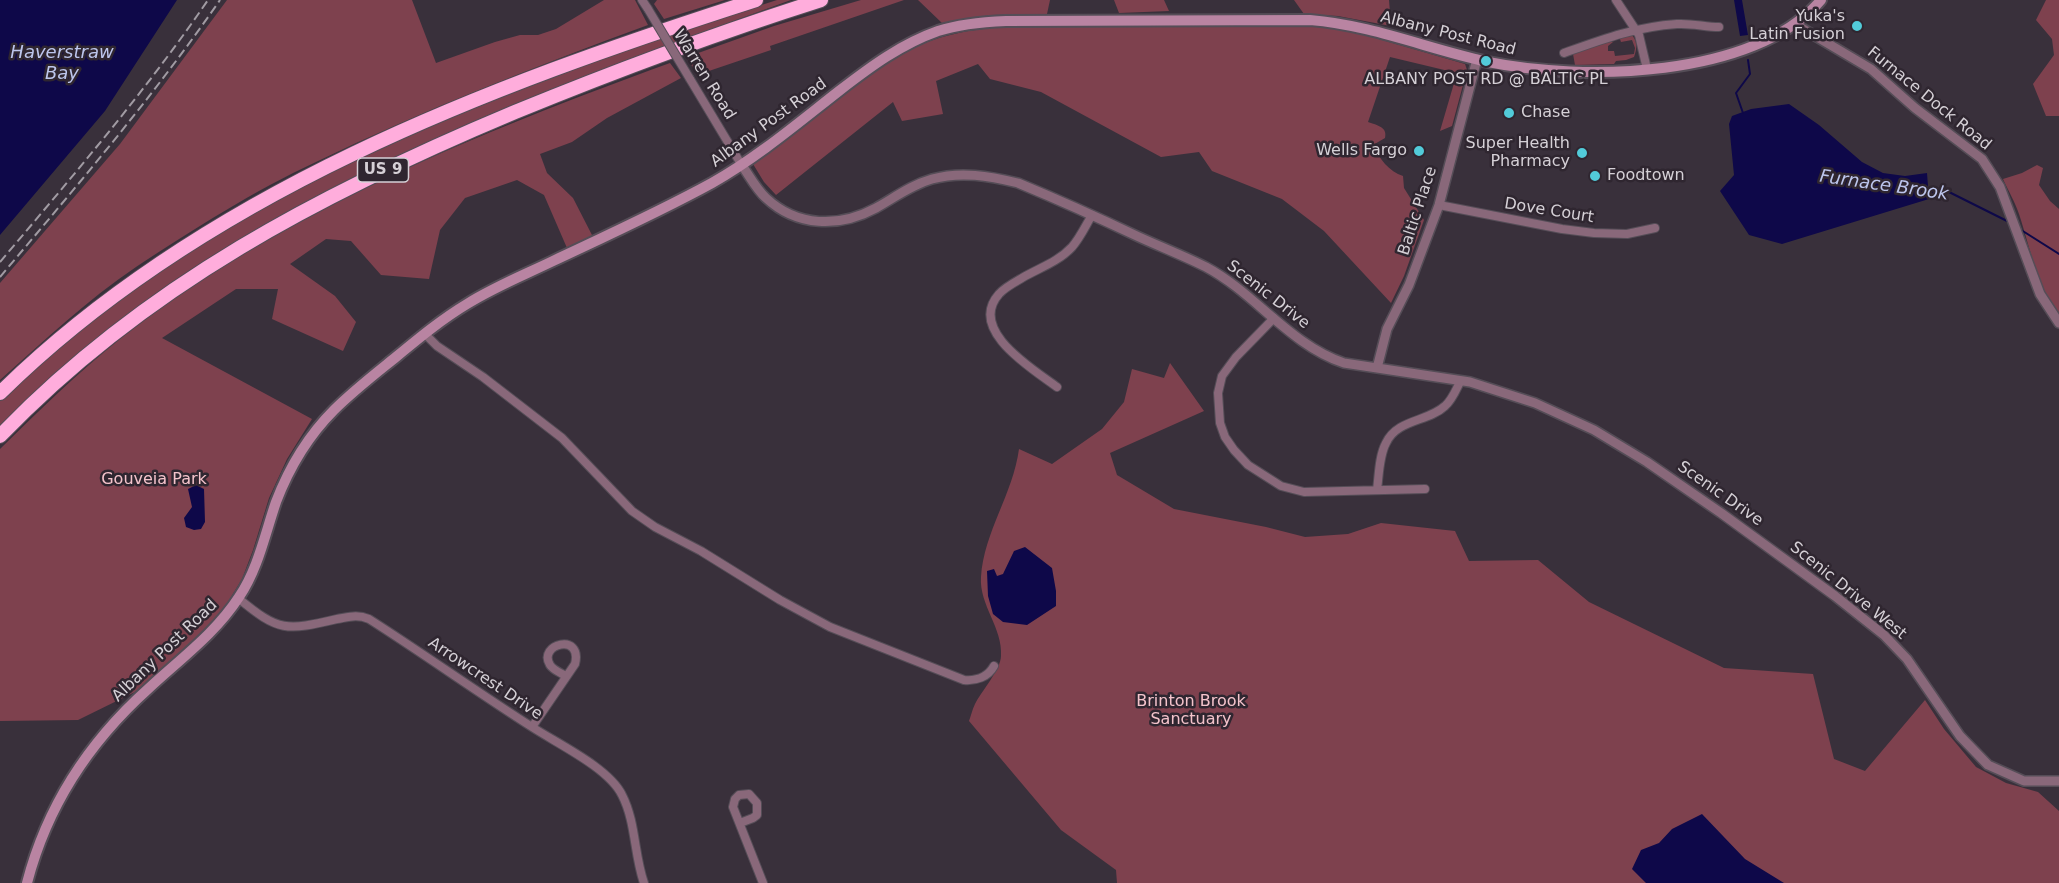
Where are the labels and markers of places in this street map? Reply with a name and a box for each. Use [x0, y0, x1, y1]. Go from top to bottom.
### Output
place label: Yuka's Latin Fusion [1749, 7, 1845, 45]
marker: Yuka's Latin Fusion [1850, 19, 1864, 33]
marker: ALBANY POST RD @ BALTIC PL [1479, 54, 1493, 68]
place label: ALBANY POST RD @ BALTIC PL [1364, 70, 1608, 90]
place label: Chase [1521, 103, 1570, 123]
marker: Chase [1502, 106, 1516, 120]
place label: Super Health Pharmacy [1466, 134, 1570, 172]
place label: Wells Fargo [1316, 141, 1407, 161]
marker: Wells Fargo [1412, 144, 1426, 158]
marker: Super Health Pharmacy [1575, 146, 1589, 160]
place label: Foodtown [1607, 166, 1685, 186]
marker: Foodtown [1588, 169, 1602, 183]

